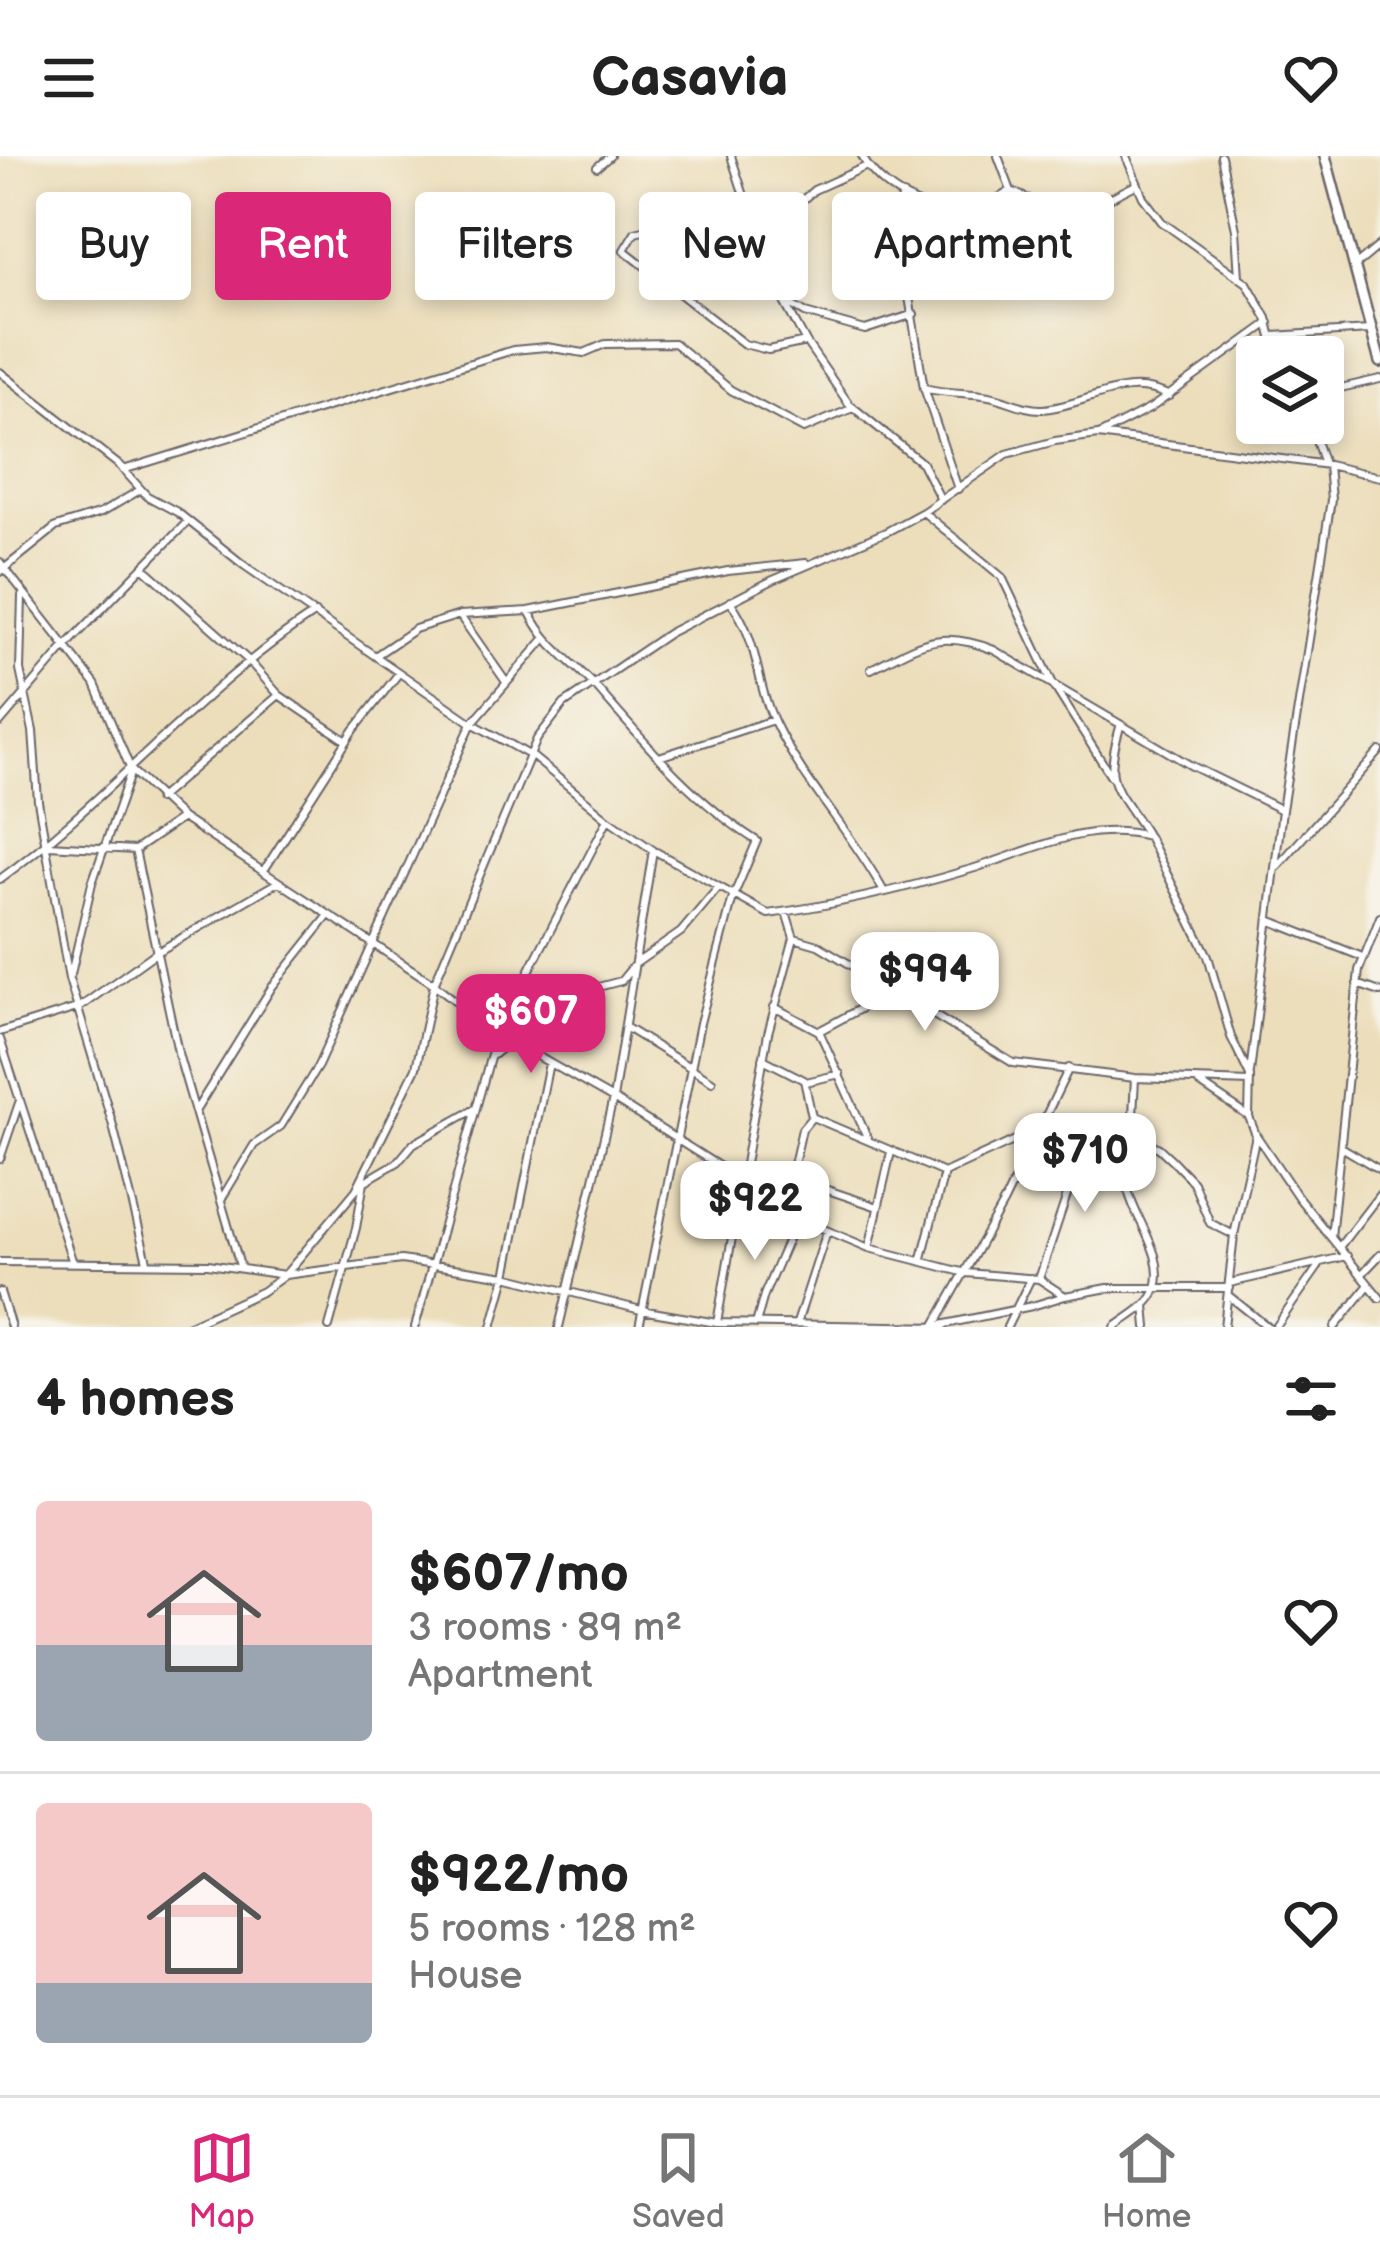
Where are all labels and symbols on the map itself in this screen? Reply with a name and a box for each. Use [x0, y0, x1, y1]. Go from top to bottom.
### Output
pin: $994 [854, 932, 996, 1034]
pin: $607 [460, 974, 602, 1076]
pin: $710 [1014, 1113, 1156, 1215]
pin: $922 [684, 1161, 826, 1263]

